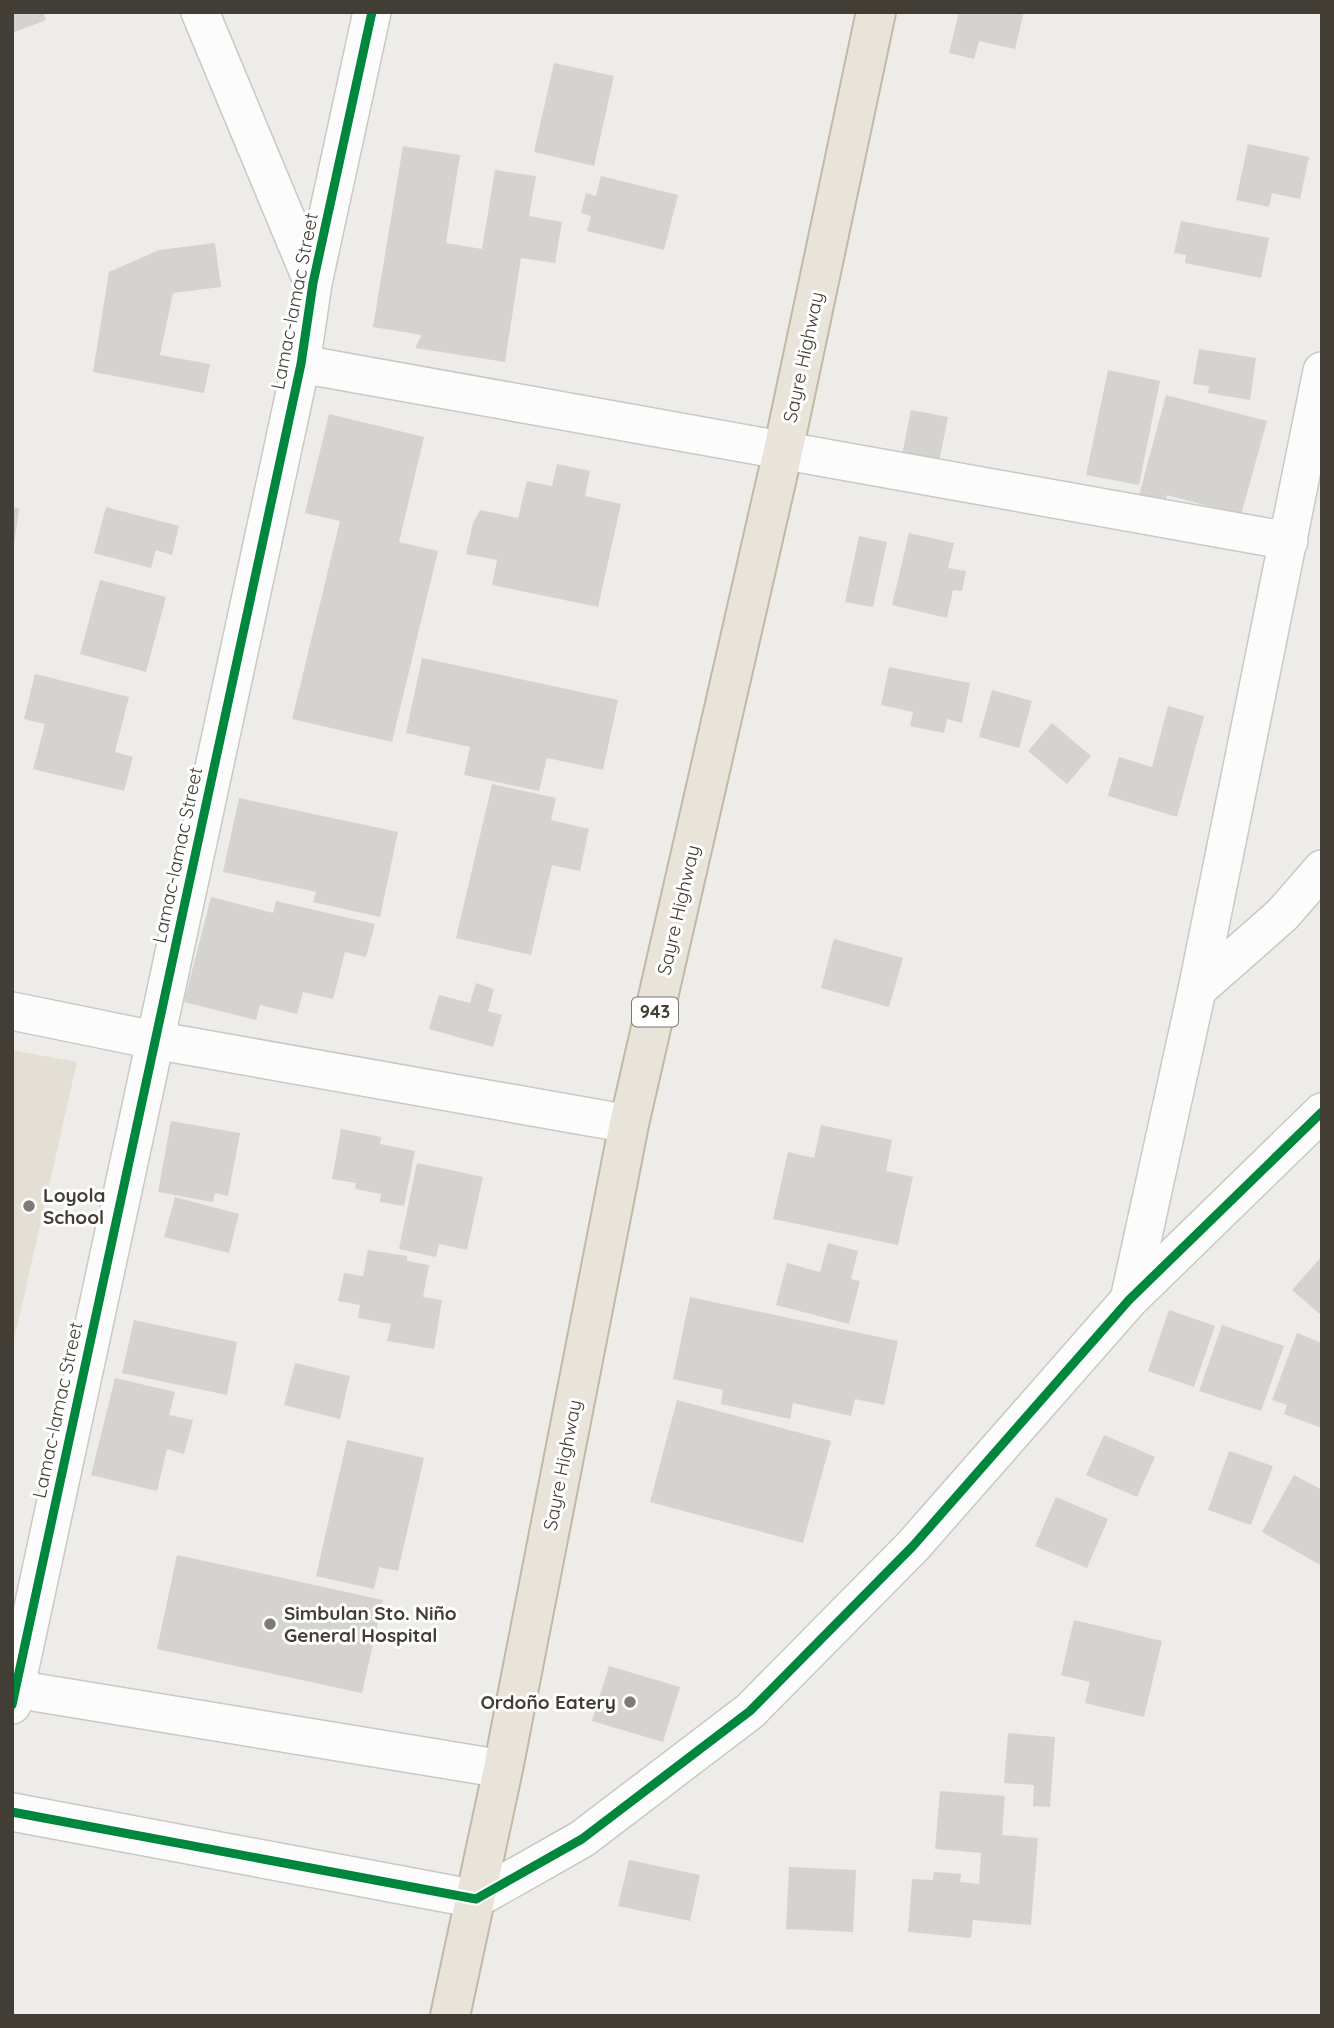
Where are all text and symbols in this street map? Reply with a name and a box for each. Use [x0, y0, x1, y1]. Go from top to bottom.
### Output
street label: Lamac-lamac Street [265, 211, 323, 391]
street label: Sayre Highway [777, 290, 829, 424]
street label: Lamac-lamac Street [147, 765, 207, 945]
street label: Sayre Highway [651, 843, 705, 977]
road number: 943 [632, 998, 678, 1027]
place label: Loyola School [43, 1183, 106, 1229]
marker: Loyola School [21, 1198, 37, 1214]
street label: Lamac-lamac Street [27, 1320, 87, 1500]
street label: Sayre Highway [538, 1397, 586, 1533]
place label: Simbulan Sto. Niño General Hospital [284, 1601, 457, 1647]
marker: Simbulan Sto. Niño General Hospital [262, 1616, 278, 1632]
place label: Ordoño Eatery [480, 1690, 616, 1714]
marker: Ordoño Eatery [622, 1694, 638, 1710]

